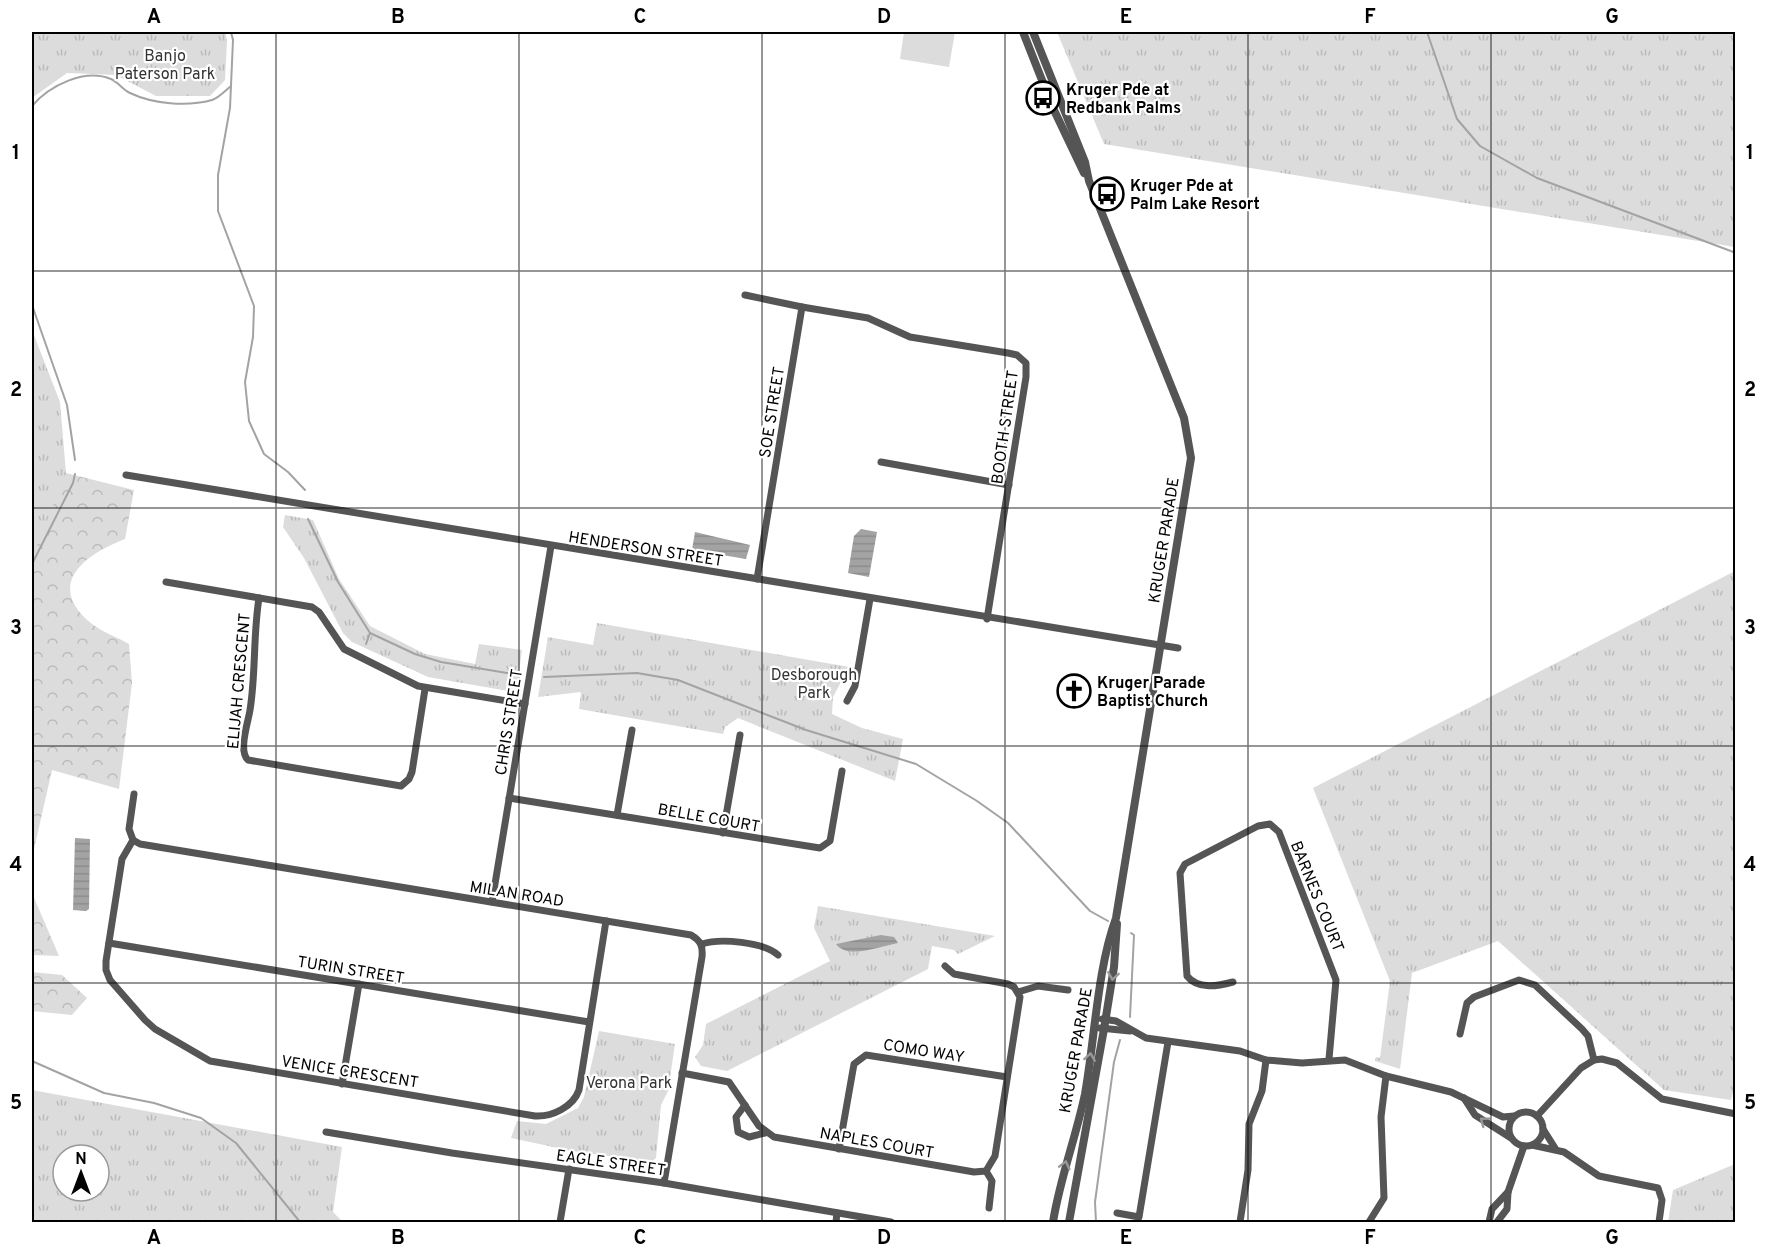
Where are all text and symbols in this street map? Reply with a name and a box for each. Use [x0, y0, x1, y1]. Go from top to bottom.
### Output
text: A [147, 5, 161, 31]
text: B [391, 5, 405, 31]
text: C [634, 5, 646, 31]
text: D [877, 5, 891, 31]
text: E [1120, 5, 1132, 31]
text: F [1364, 5, 1376, 31]
text: G [1605, 5, 1619, 31]
park label: Banjo Paterson Park [115, 47, 215, 85]
bus stop icon: Kruger Pde at Redbank Palms [1025, 80, 1061, 116]
place label: Kruger Pde at Redbank Palms [1066, 81, 1181, 119]
text: 1 [12, 141, 20, 167]
text: 1 [1746, 141, 1754, 167]
bus stop icon: Kruger Pde at Palm Lake Resort [1089, 176, 1125, 212]
place label: Kruger Pde at Palm Lake Resort [1130, 177, 1260, 215]
street label: SOE STREET [756, 365, 790, 459]
street label: BOOTH STREET [988, 369, 1024, 486]
text: 2 [10, 378, 22, 404]
text: 2 [1744, 378, 1756, 404]
street label: KRUGER PARADE [1145, 476, 1185, 605]
street label: HENDERSON STREET [567, 528, 724, 572]
street label: ELIJAH CRESCENT [224, 612, 256, 750]
text: 3 [10, 616, 22, 642]
text: 3 [1744, 616, 1756, 642]
park label: Desborough Park [771, 666, 857, 704]
street label: CHRIS STREET [492, 668, 528, 777]
church icon: Kruger Parade Baptist Church [1056, 673, 1092, 709]
place label: Kruger Parade Baptist Church [1097, 674, 1208, 712]
street label: BELLE COURT [656, 800, 761, 838]
street label: BARNES COURT [1285, 838, 1347, 955]
text: 4 [10, 853, 22, 879]
text: 4 [1744, 853, 1756, 879]
street label: MILAN ROAD [468, 878, 565, 912]
street label: TURIN STREET [296, 953, 406, 989]
one-way arrow [1107, 971, 1119, 980]
street label: KRUGER PARADE [1056, 986, 1098, 1115]
street label: COMO WAY [882, 1036, 966, 1068]
street label: VENICE CRESCENT [279, 1052, 420, 1094]
one-way arrow [1084, 1053, 1096, 1062]
park label: Verona Park [586, 1074, 672, 1094]
text: 5 [10, 1091, 22, 1117]
text: 5 [1744, 1091, 1756, 1117]
one-way arrow [1480, 1118, 1491, 1129]
street label: NAPLES COURT [818, 1124, 935, 1164]
north arrow [51, 1143, 111, 1203]
street label: EAGLE STREET [555, 1146, 667, 1182]
text: N [75, 1150, 87, 1170]
one-way arrow [1058, 1160, 1070, 1171]
text: A [147, 1226, 161, 1252]
text: B [391, 1226, 405, 1252]
text: C [634, 1226, 646, 1252]
text: D [877, 1226, 891, 1252]
text: E [1120, 1226, 1132, 1252]
text: F [1364, 1226, 1376, 1252]
text: G [1605, 1226, 1619, 1252]

